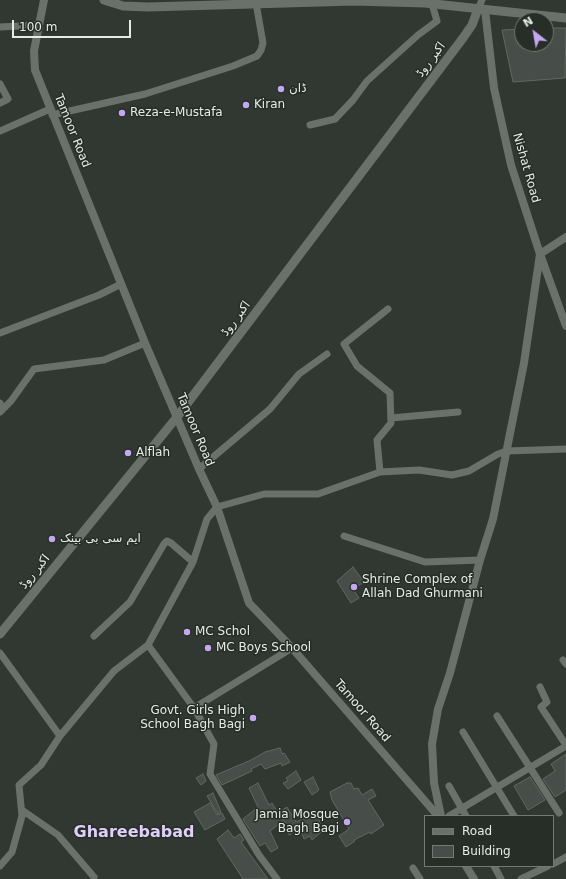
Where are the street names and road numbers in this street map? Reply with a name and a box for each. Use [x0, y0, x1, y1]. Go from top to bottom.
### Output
street label: اکبر روڈ [413, 40, 449, 80]
street label: Tamoor Road [51, 92, 93, 170]
street label: Nishat Road [509, 131, 543, 205]
street label: اکبر روڈ [218, 299, 254, 339]
street label: Tamoor Road [173, 391, 217, 469]
street label: اکبر روڈ [17, 552, 53, 592]
street label: Tamoor Road [331, 677, 393, 745]

